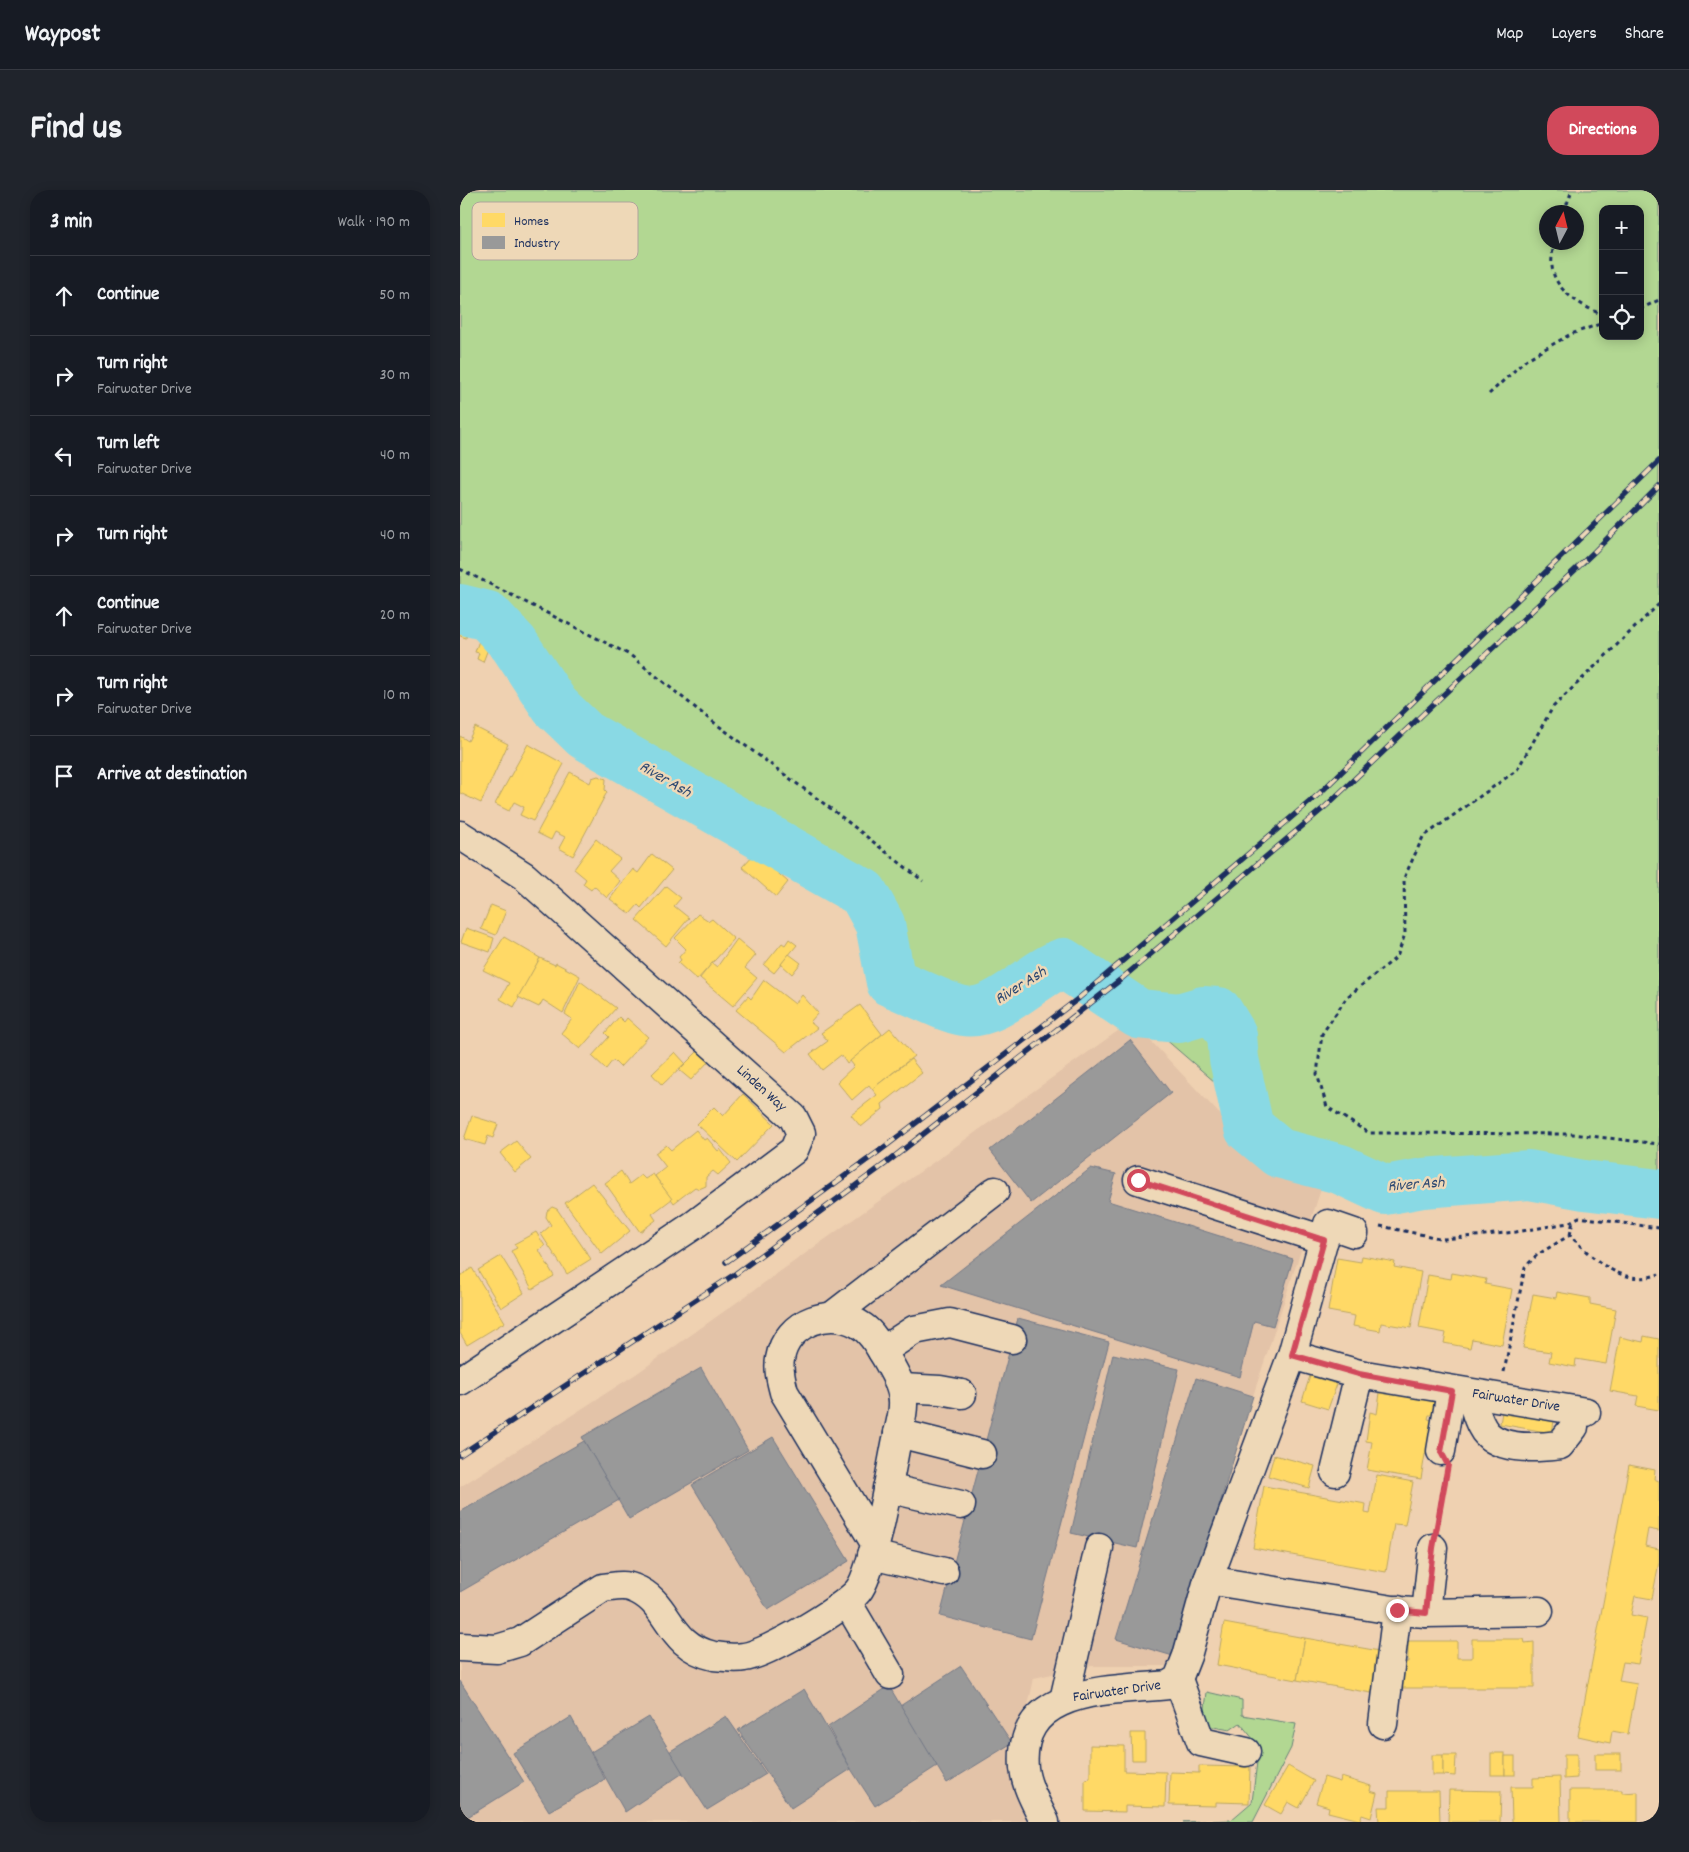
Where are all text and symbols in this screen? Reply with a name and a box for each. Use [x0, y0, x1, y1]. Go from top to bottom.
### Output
text: Waypost [25, 18, 100, 52]
text: Map [1496, 22, 1523, 47]
text: Layers [1551, 22, 1597, 47]
text: Share [1625, 22, 1664, 47]
text: Find us [30, 105, 122, 155]
button: Directions [1547, 106, 1659, 155]
legend [472, 202, 638, 260]
north arrow [1539, 205, 1584, 250]
map controls [1599, 205, 1644, 340]
button: + [1599, 205, 1644, 250]
text: 3 min [50, 208, 92, 238]
text: Walk · 190 m [338, 211, 410, 234]
text: Homes [514, 212, 549, 232]
text: Industry [514, 234, 560, 254]
button: − [1599, 250, 1644, 295]
icon: ahead [50, 282, 78, 310]
text: Continue [97, 282, 159, 309]
text: 50 m [379, 284, 410, 307]
button: locate [1599, 295, 1644, 340]
text: Turn right [97, 351, 168, 378]
icon: right [50, 362, 78, 390]
text: 30 m [380, 364, 410, 387]
text: Fairwater Drive [97, 378, 192, 401]
text: Turn left [97, 431, 160, 458]
icon: left [50, 442, 78, 470]
text: 40 m [380, 444, 410, 467]
text: Fairwater Drive [97, 458, 192, 481]
icon: right [50, 522, 78, 550]
text: Turn right [97, 522, 168, 549]
text: 40 m [380, 524, 410, 547]
text: Continue [97, 591, 159, 618]
icon: ahead [50, 602, 78, 630]
text: 20 m [380, 604, 410, 627]
text: Fairwater Drive [97, 618, 192, 641]
text: Turn right [97, 671, 168, 698]
icon: right [50, 682, 78, 710]
text: 10 m [383, 684, 410, 707]
text: Fairwater Drive [97, 698, 192, 721]
water label: River Ash [635, 756, 696, 805]
icon: arrive [50, 762, 78, 790]
text: Arrive at destination [97, 762, 247, 789]
water label: River Ash [991, 961, 1052, 1011]
street label: Linden Way [731, 1060, 792, 1118]
route start [1127, 1169, 1150, 1192]
water label: River Ash [1387, 1171, 1446, 1198]
street label: Fairwater Drive [1470, 1383, 1562, 1419]
route end [1386, 1599, 1409, 1622]
street label: Fairwater Drive [1072, 1675, 1163, 1709]

